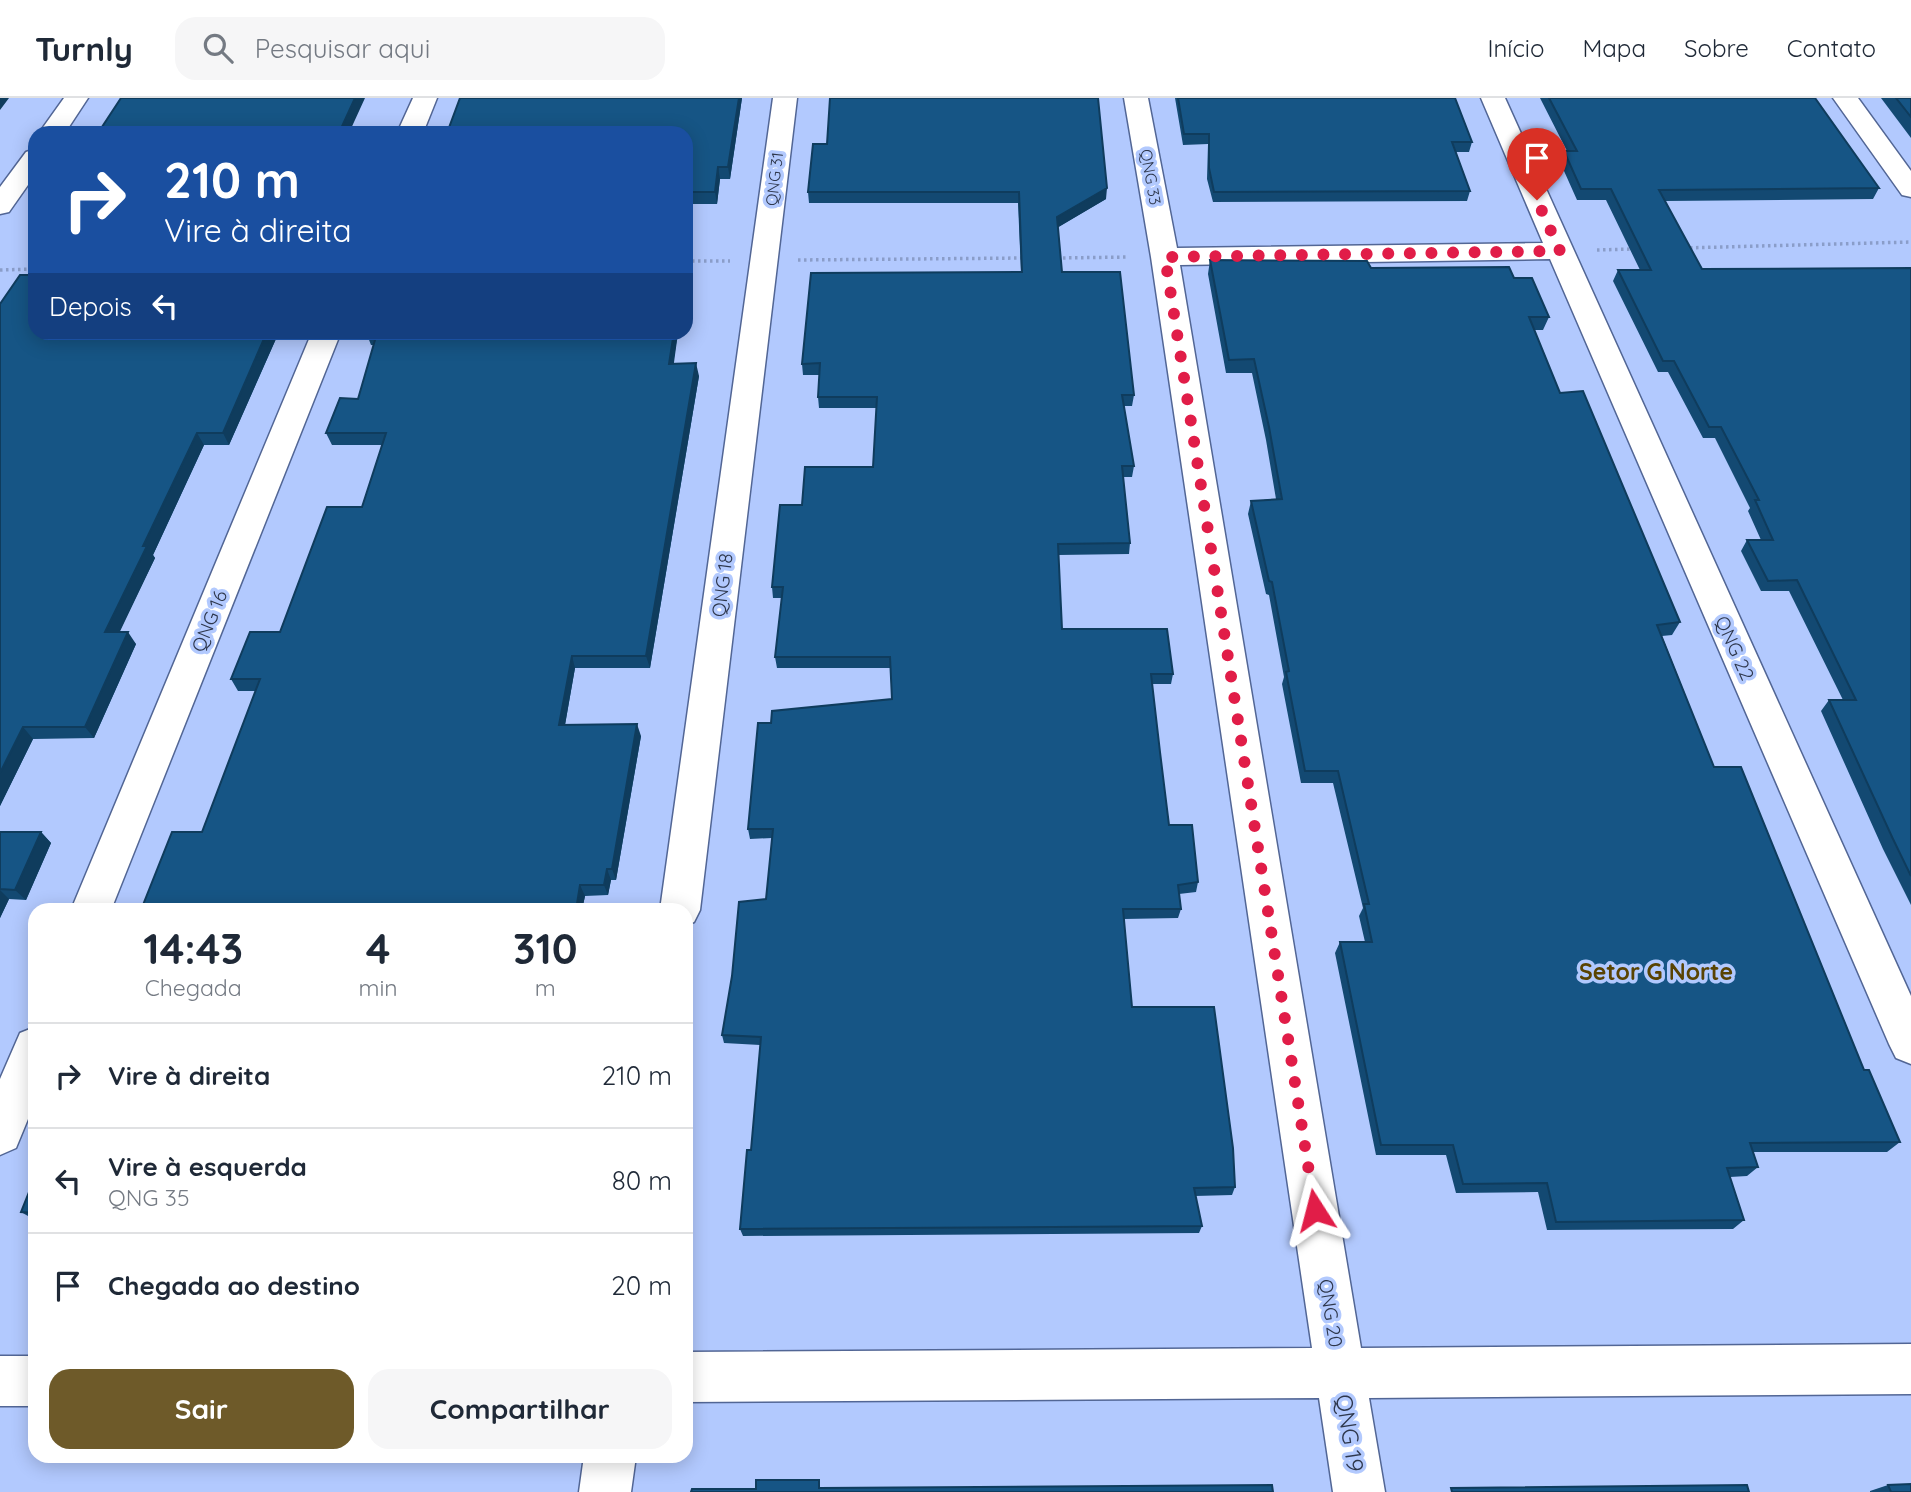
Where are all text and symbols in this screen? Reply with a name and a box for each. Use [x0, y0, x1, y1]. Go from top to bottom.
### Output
search box [175, 17, 665, 80]
text: Turnly [35, 28, 133, 69]
icon: search [199, 29, 237, 67]
text: Pesquisar aqui [255, 32, 430, 65]
text: Início [1487, 33, 1544, 63]
text: Mapa [1582, 33, 1646, 63]
text: Sobre [1684, 33, 1749, 63]
text: Contato [1787, 33, 1876, 63]
pin [1507, 128, 1567, 200]
icon: arrive [1518, 139, 1556, 177]
street label: QNG 33 [1136, 148, 1166, 206]
text: 210 m [164, 149, 300, 210]
street label: QNG 31 [761, 151, 787, 207]
icon: right [49, 154, 140, 245]
text: Vire à direita [164, 210, 352, 250]
icon: left [146, 287, 184, 325]
text: Depois [49, 290, 132, 323]
street label: QNG 18 [706, 552, 738, 618]
street label: QNG 16 [186, 587, 232, 655]
street label: QNG 22 [1710, 612, 1760, 684]
text: 14:43 [143, 922, 243, 975]
text: 4 [366, 922, 390, 975]
text: 310 [513, 922, 578, 975]
district label: Setor G Norte [1579, 957, 1733, 986]
text: Chegada [145, 973, 242, 1002]
text: min [358, 973, 398, 1002]
text: m [535, 973, 556, 1002]
icon: right [49, 1057, 87, 1095]
text: Vire à direita [108, 1059, 270, 1092]
text: 210 m [602, 1059, 672, 1092]
text: Vire à esquerda [108, 1150, 307, 1183]
icon: left [49, 1162, 87, 1200]
text: 80 m [612, 1164, 672, 1197]
position arrow [1278, 1173, 1352, 1247]
text: QNG 35 [108, 1183, 189, 1212]
icon: arrive [49, 1267, 87, 1305]
text: Chegada ao destino [108, 1269, 360, 1302]
text: 20 m [611, 1269, 672, 1302]
street label: QNG 20 [1314, 1277, 1348, 1349]
button: Sair [49, 1369, 354, 1449]
button: Compartilhar [368, 1369, 672, 1449]
street label: QNG 19 [1330, 1392, 1370, 1474]

